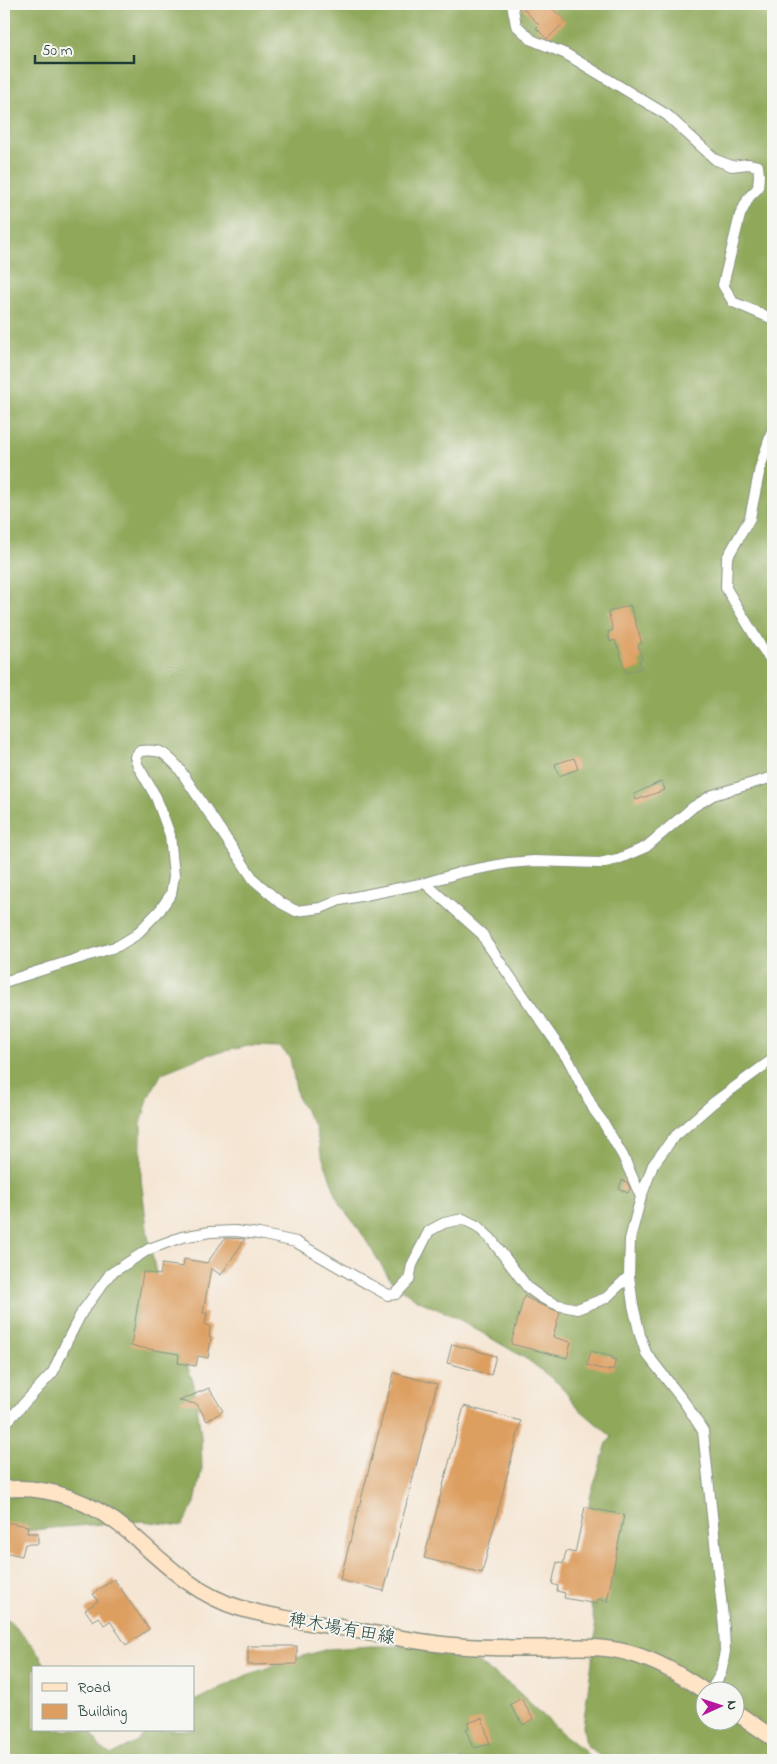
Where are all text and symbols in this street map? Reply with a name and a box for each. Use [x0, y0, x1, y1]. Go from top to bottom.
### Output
scale bar [35, 32, 134, 64]
text: 50 m [42, 40, 73, 62]
street label: 稗木場有田線 [286, 1608, 397, 1652]
legend [32, 1666, 195, 1732]
text: Road [78, 1677, 111, 1699]
north arrow [694, 1682, 744, 1732]
text: N [721, 1700, 742, 1711]
text: Building [77, 1701, 127, 1724]

